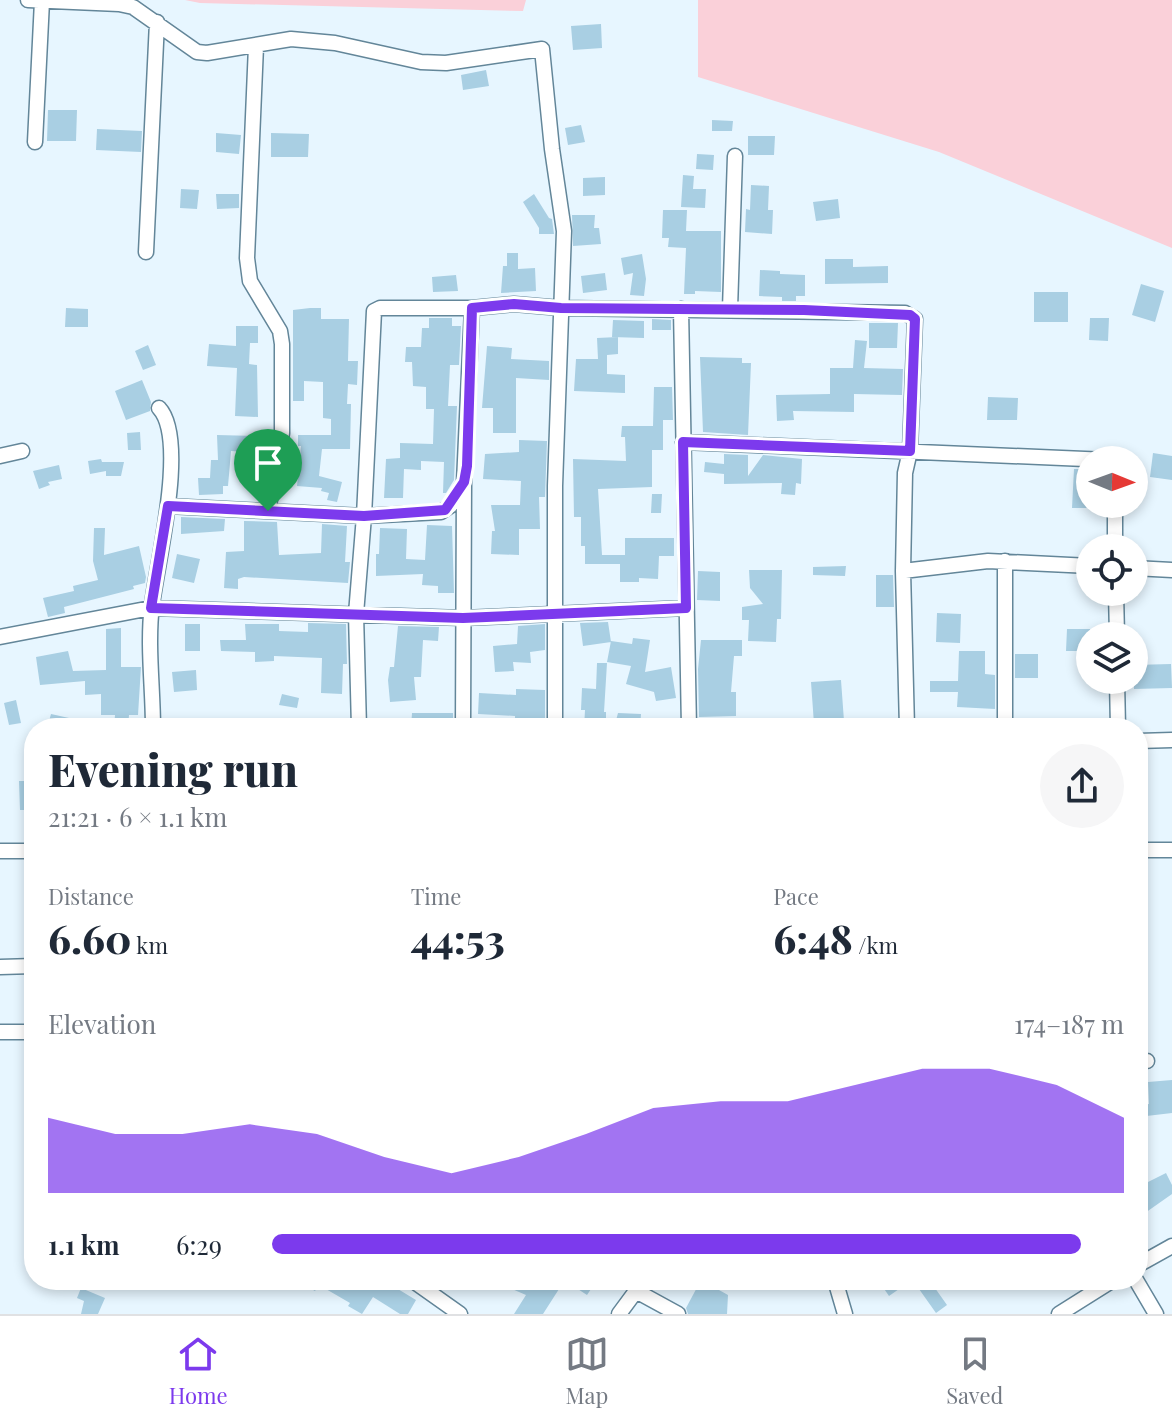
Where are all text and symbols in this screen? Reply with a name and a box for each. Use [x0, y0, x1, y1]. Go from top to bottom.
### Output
pin [234, 429, 302, 511]
icon: arrive [246, 441, 290, 485]
north arrow [1076, 446, 1148, 518]
map controls [1076, 446, 1148, 694]
button: locate [1076, 534, 1148, 606]
button: layers [1076, 622, 1148, 694]
text: Evening run [48, 739, 298, 798]
button: share [1040, 744, 1124, 828]
text: 21:21 · 6 × 1.1 km [48, 799, 227, 834]
text: Distance [48, 881, 134, 911]
text: Time [411, 881, 461, 911]
text: Pace [773, 881, 819, 911]
text: 6.60 [48, 911, 132, 964]
text: 44:53 [411, 911, 505, 964]
text: 6:48 [773, 911, 853, 964]
text: km [132, 930, 168, 960]
text: /km [853, 930, 898, 960]
text: Elevation [48, 1006, 156, 1041]
text: 174–187 m [1014, 1006, 1124, 1041]
text: 1.1 km [48, 1227, 119, 1262]
text: 6:29 [176, 1227, 222, 1262]
tab: Home [169, 1332, 228, 1410]
tab: Map [565, 1332, 609, 1410]
tab: Saved [946, 1332, 1003, 1410]

